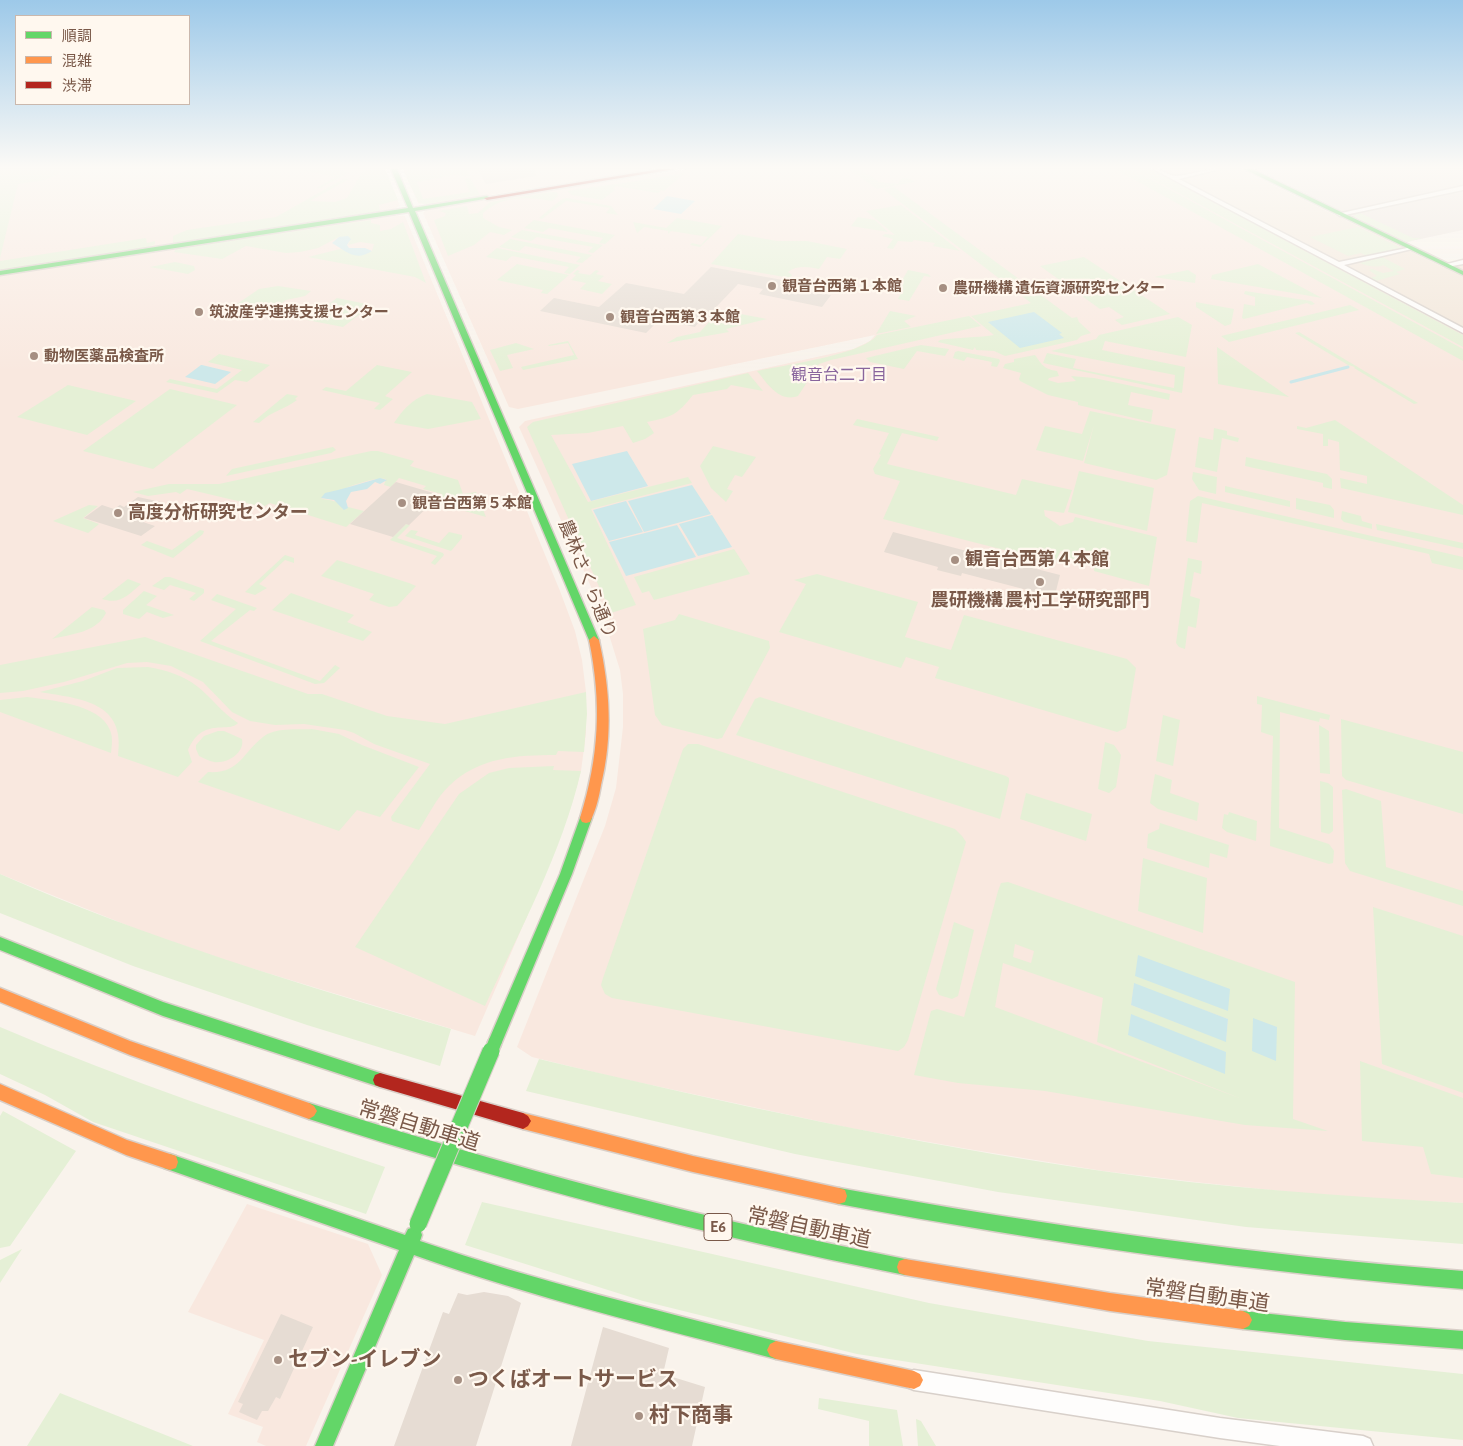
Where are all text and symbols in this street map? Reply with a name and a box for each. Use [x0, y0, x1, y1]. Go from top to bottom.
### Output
legend [15, 15, 190, 105]
text: 順調 [62, 29, 92, 44]
text: 混雑 [62, 54, 92, 69]
text: 渋滞 [62, 79, 92, 94]
place label: 観音台西第１本館 [782, 277, 902, 295]
place label: 農研機構 遺伝資源研究センター [953, 279, 1165, 297]
marker: 観音台西第１本館 [766, 280, 778, 292]
marker: 農研機構 遺伝資源研究センター [937, 282, 949, 294]
place label: 筑波産学連携支援センター [209, 303, 389, 321]
marker: 筑波産学連携支援センター [193, 306, 205, 318]
place label: 観音台西第３本館 [620, 308, 740, 326]
marker: 観音台西第３本館 [604, 311, 616, 323]
place label: 動物医薬品検査所 [44, 347, 164, 365]
marker: 動物医薬品検査所 [28, 350, 40, 362]
district label: 観音台二丁目 [791, 365, 887, 385]
place label: 観音台西第５本館 [412, 494, 532, 512]
marker: 観音台西第５本館 [396, 497, 408, 509]
place label: 高度分析研究センター [128, 502, 308, 524]
marker: 高度分析研究センター [112, 507, 124, 519]
street label: 農林さくら通り [553, 517, 621, 641]
place label: 観音台西第４本館 [965, 549, 1109, 571]
marker: 観音台西第４本館 [949, 554, 961, 566]
marker: 農研機構 農村工学研究部門 [1034, 576, 1046, 588]
place label: 農研機構 農村工学研究部門 [931, 590, 1149, 612]
street label: 常磐自動車道 [355, 1096, 483, 1156]
street label: 常磐自動車道 [745, 1203, 873, 1253]
road number: E6 [704, 1214, 732, 1240]
street label: 常磐自動車道 [1143, 1275, 1271, 1317]
place label: セブン-イレブン [288, 1347, 441, 1373]
marker: セブン-イレブン [272, 1354, 284, 1366]
place label: つくばオートサービス [468, 1367, 678, 1393]
marker: つくばオートサービス [452, 1374, 464, 1386]
place label: 村下商事 [649, 1403, 733, 1429]
marker: 村下商事 [633, 1410, 645, 1422]

